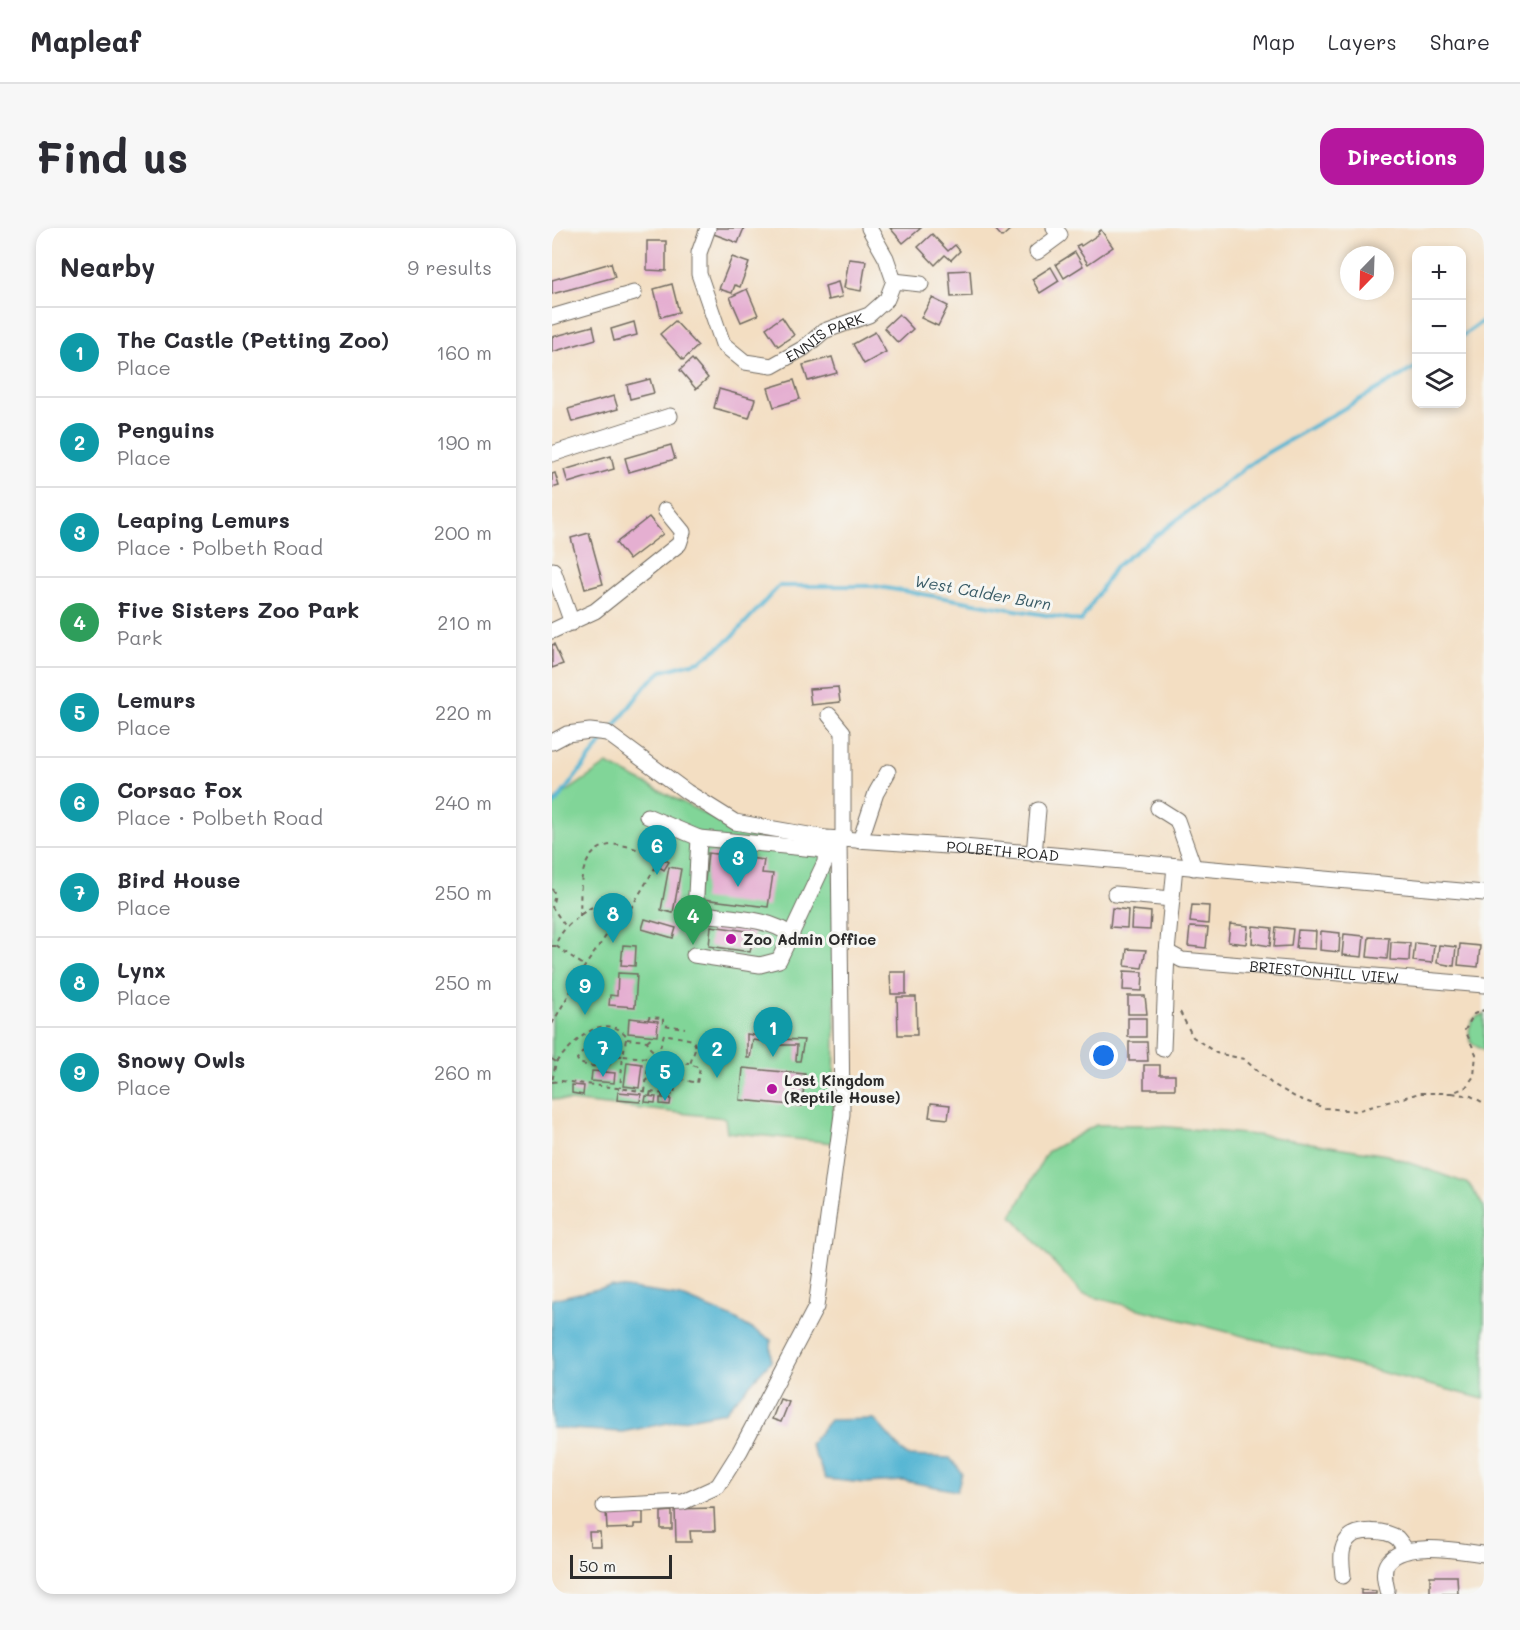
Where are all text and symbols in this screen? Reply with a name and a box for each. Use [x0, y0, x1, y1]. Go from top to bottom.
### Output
text: Mapleaf [30, 23, 141, 59]
text: Map [1252, 28, 1295, 55]
text: Layers [1328, 28, 1397, 55]
text: Share [1430, 28, 1490, 55]
button: Directions [1320, 128, 1484, 185]
text: Find us [36, 129, 188, 184]
north arrow [1340, 246, 1394, 300]
map controls [1412, 246, 1466, 408]
button: + [1412, 246, 1466, 300]
text: Nearby [60, 250, 155, 284]
text: 9 results [407, 254, 492, 280]
button: − [1412, 300, 1466, 354]
street label: ENNIS PARK [782, 308, 867, 366]
text: The Castle (Petting Zoo) [117, 325, 389, 354]
text: 1 [75, 339, 84, 365]
text: 160 m [436, 339, 492, 365]
text: Place [117, 354, 171, 380]
button: layers [1412, 354, 1466, 408]
text: Penguins [117, 415, 215, 444]
text: 2 [74, 429, 85, 455]
text: 190 m [437, 429, 492, 455]
text: Place [117, 444, 171, 470]
text: Leaping Lemurs [117, 505, 290, 534]
text: 3 [74, 519, 86, 545]
text: 200 m [434, 519, 492, 545]
text: Place · Polbeth Road [117, 534, 323, 560]
water label: West Calder Burn [913, 570, 1053, 614]
text: Five Sisters Zoo Park [117, 595, 359, 624]
text: 4 [73, 609, 86, 635]
text: 210 m [437, 609, 492, 635]
text: Park [117, 624, 162, 650]
text: Lemurs [117, 685, 196, 714]
text: 5 [74, 699, 85, 725]
text: 220 m [435, 699, 492, 725]
text: Place [117, 714, 171, 740]
text: Corsac Fox [117, 775, 243, 804]
text: 6 [73, 789, 86, 815]
text: 240 m [434, 789, 492, 815]
text: Place · Polbeth Road [117, 804, 323, 830]
pin: 6 [638, 826, 676, 875]
street label: POLBETH ROAD [946, 836, 1060, 865]
pin: 3 [718, 838, 758, 887]
text: Bird House [117, 865, 240, 894]
text: 7 [74, 879, 85, 905]
text: 250 m [435, 879, 492, 905]
text: Place [117, 894, 171, 920]
pin: 8 [594, 894, 632, 943]
pin: 4 [674, 896, 712, 945]
place label: Zoo Admin Office [743, 929, 876, 949]
marker: Zoo Admin Office [724, 932, 738, 946]
text: Lynx [117, 955, 166, 984]
street label: BRIESTONHILL VIEW [1249, 956, 1400, 988]
pin: 9 [566, 966, 604, 1015]
text: 8 [73, 969, 86, 995]
text: 250 m [435, 969, 492, 995]
text: Place [117, 984, 171, 1010]
pin: 1 [754, 1008, 792, 1057]
pin: 7 [584, 1028, 622, 1077]
pin: 2 [698, 1028, 736, 1078]
your location [1089, 1041, 1118, 1070]
text: Snowy Owls [117, 1045, 245, 1074]
pin: 5 [646, 1052, 684, 1101]
text: 9 [73, 1059, 86, 1085]
text: 260 m [434, 1059, 492, 1085]
place label: Lost Kingdom (Reptile House) [784, 1070, 900, 1107]
text: Place [117, 1074, 171, 1100]
marker: Lost Kingdom (Reptile House) [765, 1082, 779, 1096]
scale bar [570, 1552, 672, 1580]
text: 50 m [579, 1555, 616, 1576]

